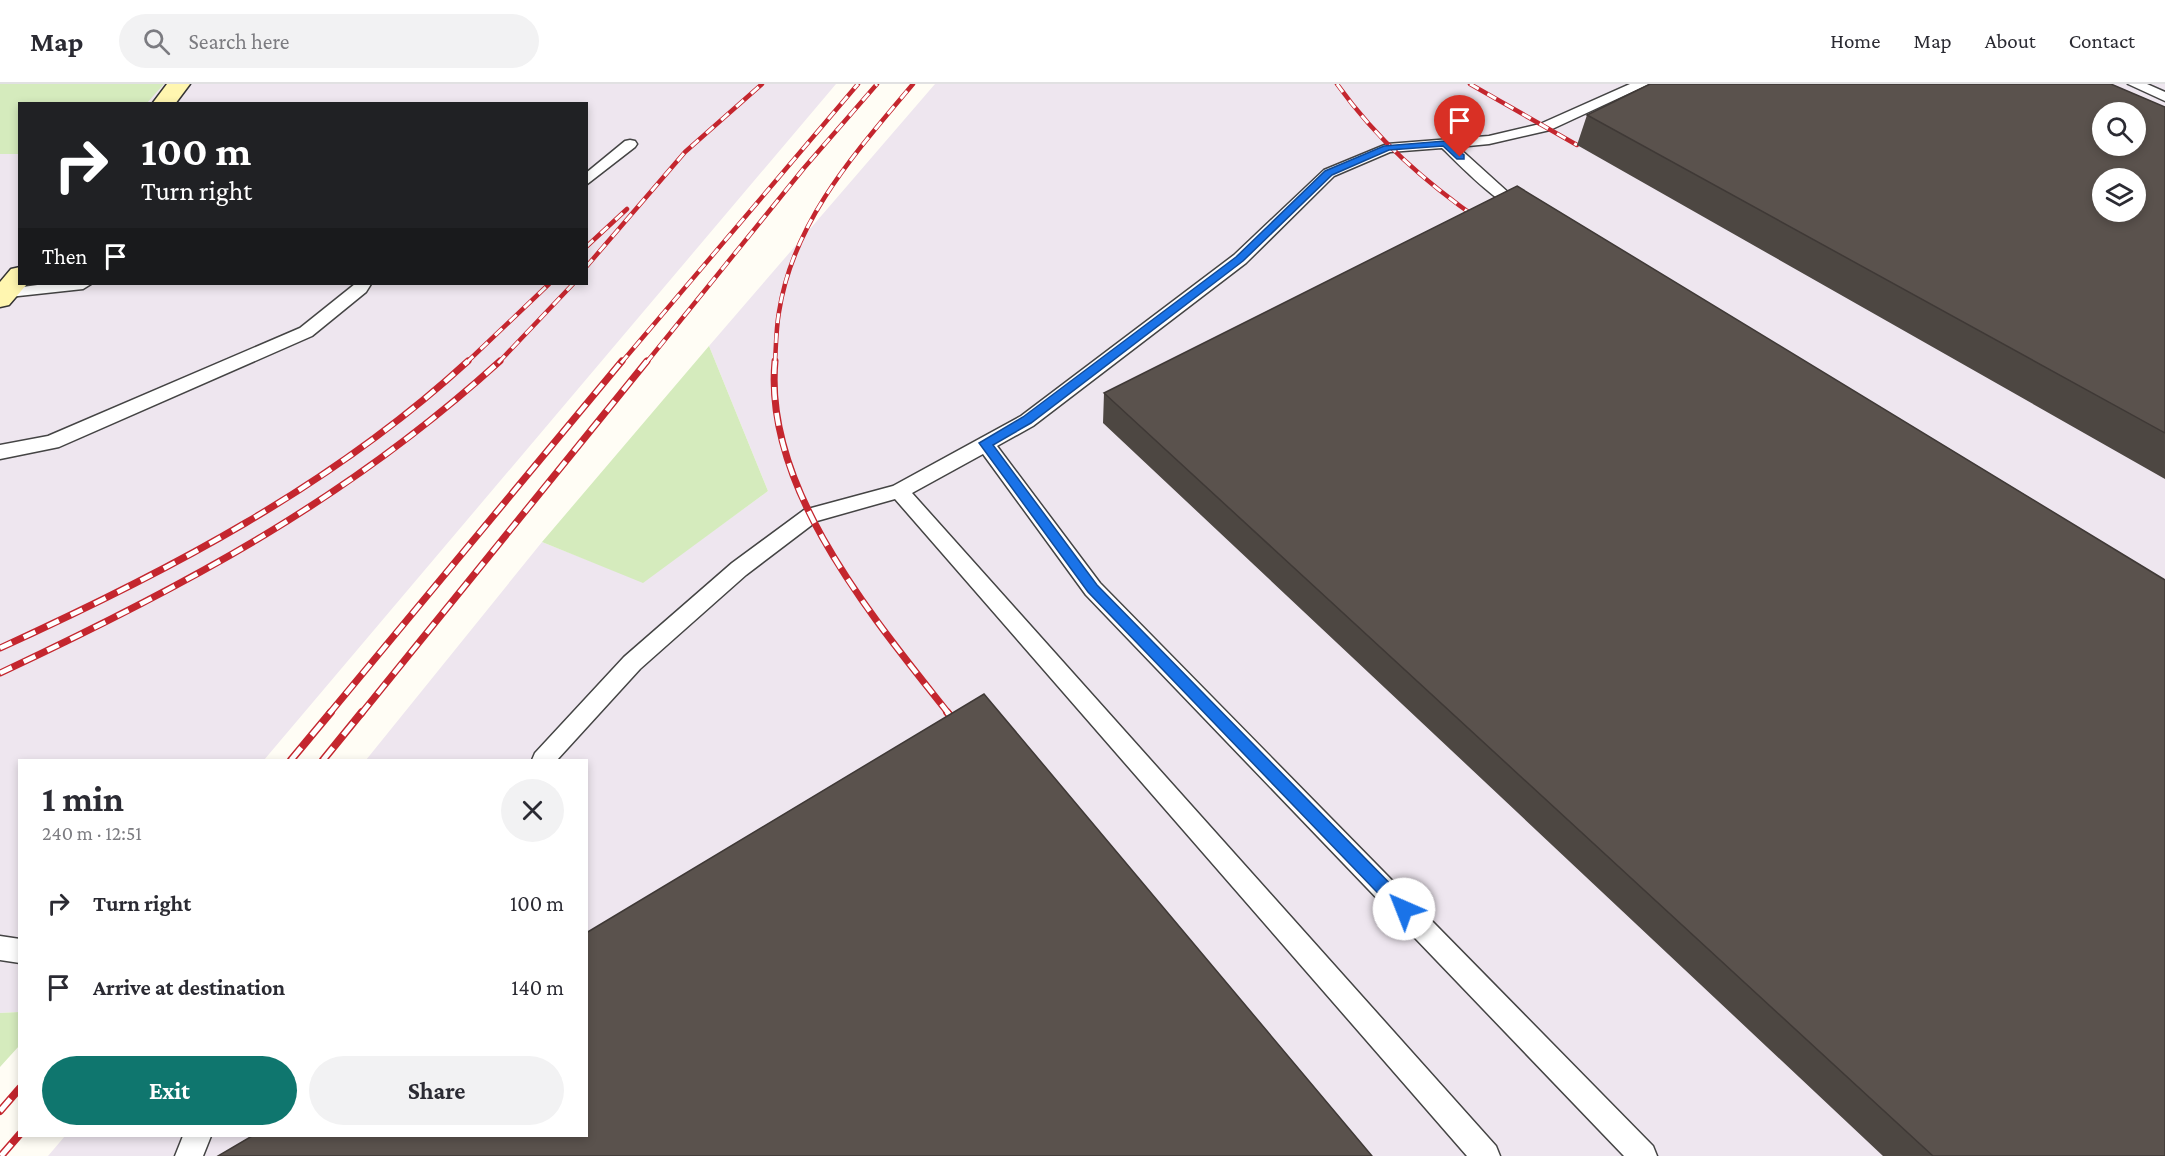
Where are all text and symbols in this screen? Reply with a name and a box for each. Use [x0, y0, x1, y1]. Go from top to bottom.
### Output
search box [119, 14, 539, 68]
icon: search [140, 25, 173, 58]
text: Map [30, 26, 83, 57]
text: Search here [188, 29, 289, 54]
text: Home [1830, 29, 1880, 53]
text: Map [1913, 29, 1952, 53]
text: About [1985, 29, 2036, 53]
text: Contact [2069, 29, 2135, 53]
pin [1434, 95, 1485, 157]
map controls [2092, 102, 2146, 222]
button: search [2092, 102, 2146, 156]
icon: arrive [1443, 104, 1476, 137]
icon: right [42, 126, 120, 204]
text: 100 m [141, 127, 251, 174]
button: layers [2092, 168, 2146, 222]
text: Turn right [141, 176, 252, 206]
icon: arrive [99, 240, 132, 273]
text: Then [42, 244, 87, 269]
text: 1 min [42, 779, 124, 819]
button: close [501, 779, 564, 842]
text: 240 m · 12:51 [42, 822, 142, 844]
position arrow [1372, 877, 1436, 941]
icon: right [42, 887, 75, 920]
text: Turn right [93, 891, 191, 916]
text: 100 m [510, 891, 564, 916]
icon: arrive [42, 971, 75, 1004]
text: Arrive at destination [93, 975, 285, 1000]
text: 140 m [511, 975, 564, 1000]
button: Exit [42, 1056, 297, 1125]
button: Share [309, 1056, 564, 1125]

